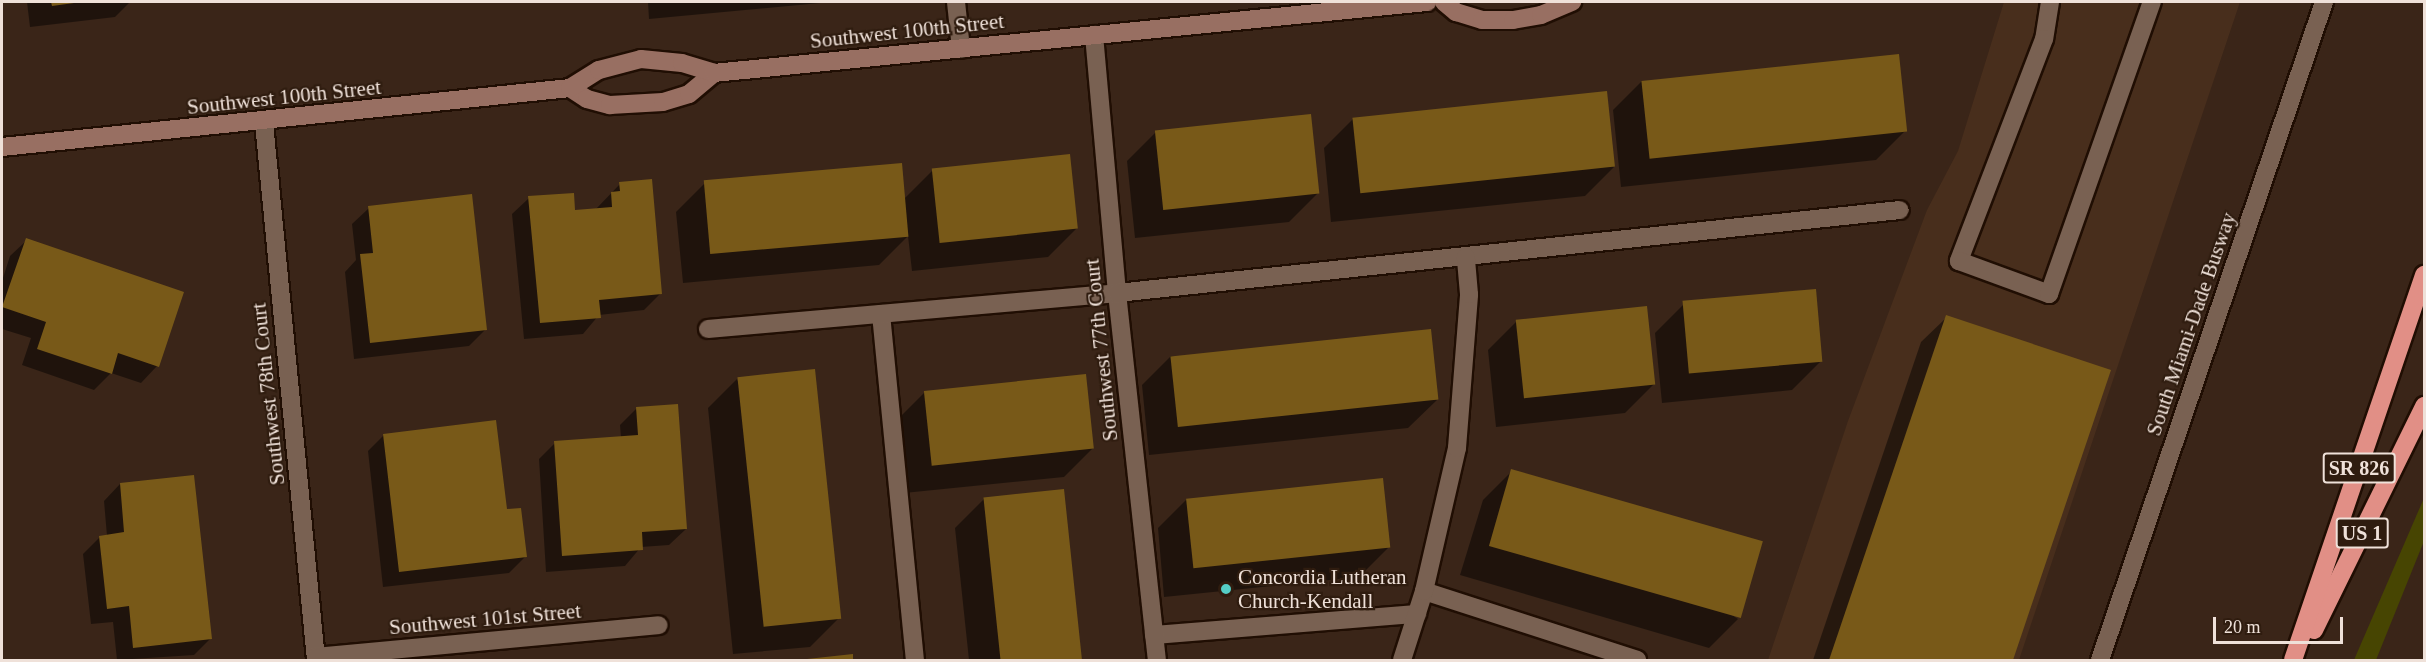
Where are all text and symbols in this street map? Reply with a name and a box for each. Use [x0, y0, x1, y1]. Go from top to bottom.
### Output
street label: Southwest 100th Street [809, 8, 1005, 54]
street label: Southwest 100th Street [186, 74, 382, 120]
street label: South Miami-Dade Busway [2141, 209, 2241, 439]
street label: Southwest 77th Court [1079, 258, 1123, 442]
street label: Southwest 78th Court [246, 302, 290, 486]
road number: SR 826 [2322, 451, 2396, 485]
road number: US 1 [2335, 516, 2389, 550]
place label: Concordia Lutheran Church-Kendall [1238, 564, 1407, 614]
marker: Concordia Lutheran Church-Kendall [1219, 582, 1233, 596]
street label: Southwest 101st Street [388, 598, 582, 640]
scale bar [2216, 605, 2346, 643]
text: 20 m [2224, 617, 2261, 637]

